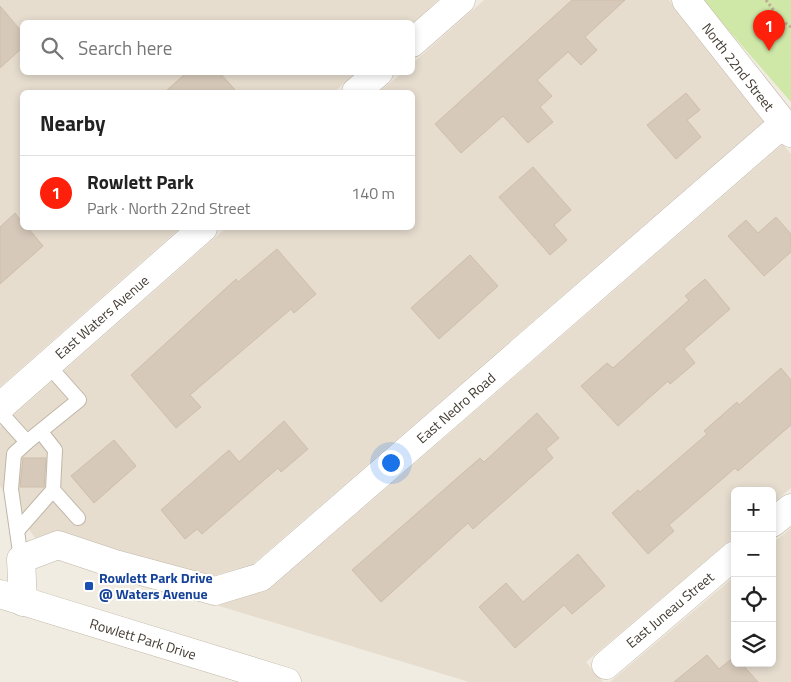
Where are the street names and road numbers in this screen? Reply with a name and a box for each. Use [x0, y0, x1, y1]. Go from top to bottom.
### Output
street label: North 22nd Street [697, 18, 780, 115]
street label: East Waters Avenue [50, 270, 153, 363]
street label: East Nedro Road [412, 367, 500, 448]
street label: East Juneau Street [621, 567, 718, 653]
street label: Rowlett Park Drive [87, 612, 199, 665]

